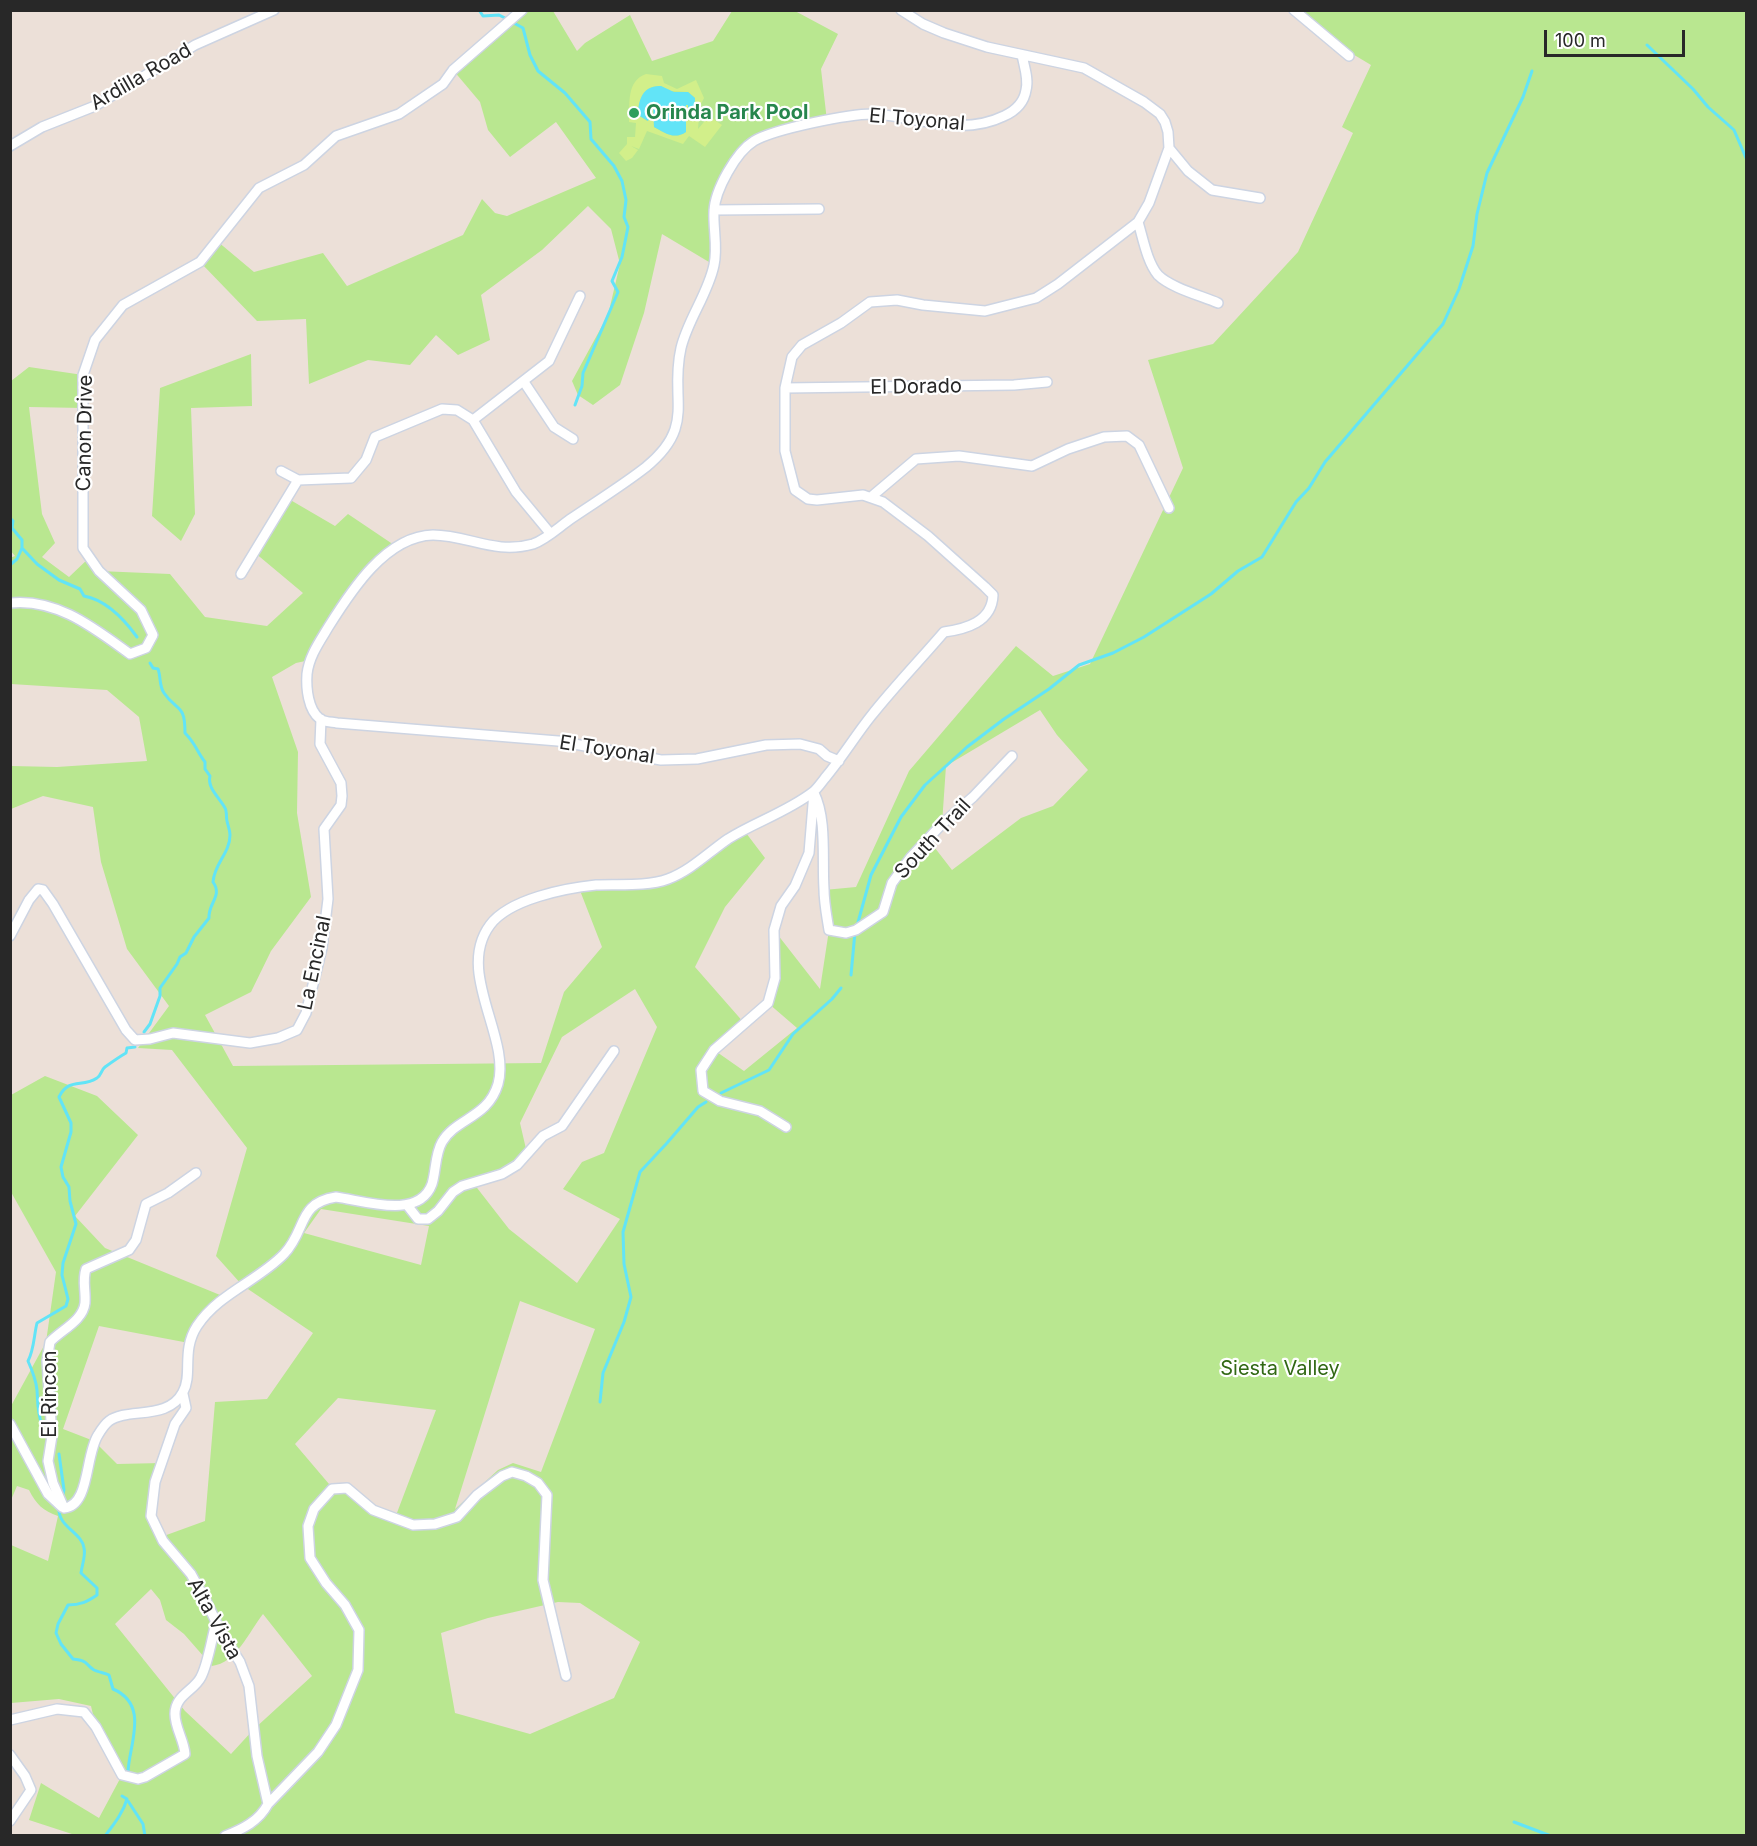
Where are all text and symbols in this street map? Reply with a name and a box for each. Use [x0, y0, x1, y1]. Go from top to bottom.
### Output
scale bar [1547, 18, 1688, 56]
text: 100 m [1555, 30, 1606, 51]
street label: Ardilla Road [86, 38, 196, 116]
place label: Orinda Park Pool [646, 101, 808, 125]
street label: El Toyonal [868, 104, 966, 136]
marker: Orinda Park Pool [627, 106, 641, 120]
street label: Canon Drive [72, 374, 98, 492]
street label: El Dorado [870, 374, 962, 400]
street label: El Toyonal [558, 731, 656, 769]
street label: South Trail [890, 794, 976, 884]
street label: La Encinal [293, 913, 337, 1013]
street label: El Rincon [38, 1350, 62, 1438]
park label: Siesta Valley [1220, 1357, 1340, 1381]
street label: Alta Vista [182, 1574, 246, 1664]

